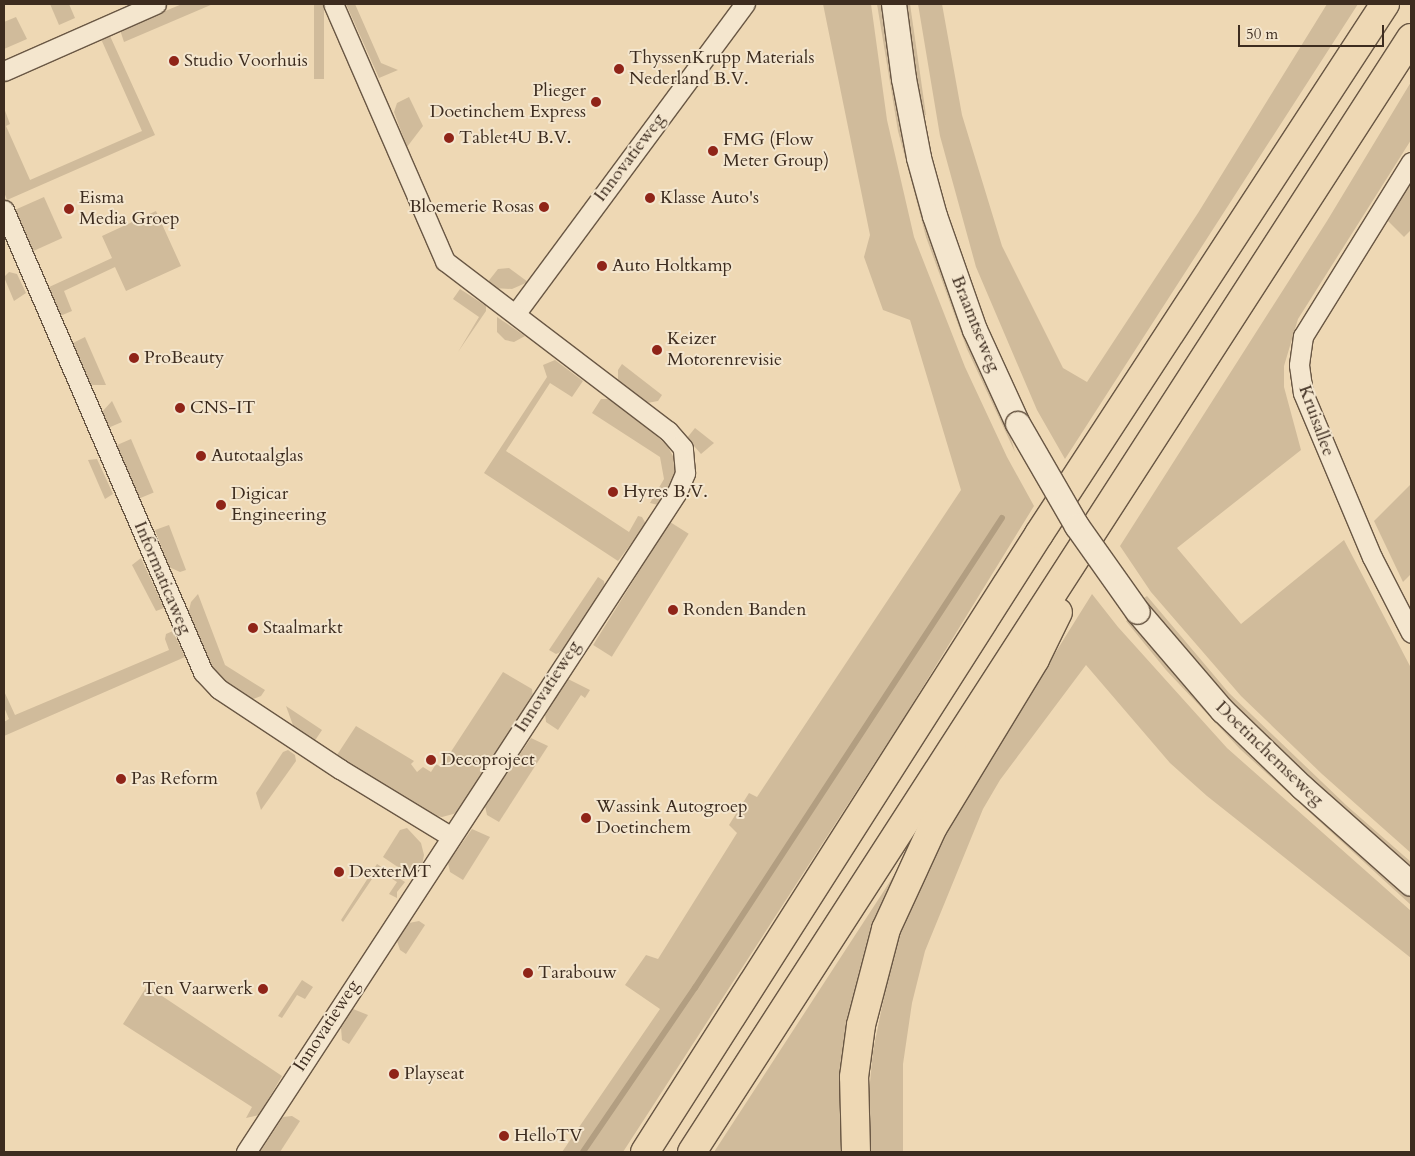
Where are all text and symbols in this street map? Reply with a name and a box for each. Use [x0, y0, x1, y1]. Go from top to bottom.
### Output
scale bar [1240, 15, 1386, 47]
text: 50 m [1246, 24, 1278, 44]
place label: ThyssenKrupp Materials Nederland B.V. [629, 48, 814, 90]
place label: Studio Voorhuis [184, 50, 308, 72]
marker: Studio Voorhuis [168, 55, 180, 67]
marker: ThyssenKrupp Materials Nederland B.V. [613, 63, 625, 75]
place label: Plieger Doetinchem Express [430, 81, 586, 124]
marker: Plieger Doetinchem Express [590, 96, 602, 108]
street label: Innovatieweg [590, 110, 670, 206]
place label: Tablet4U B.V. [459, 127, 571, 149]
place label: FMG (Flow Meter Group) [723, 130, 829, 172]
marker: Tablet4U B.V. [443, 132, 455, 144]
marker: FMG (Flow Meter Group) [707, 145, 719, 157]
place label: Klasse Auto's [660, 187, 759, 209]
place label: Eisma Media Groep [79, 188, 180, 230]
marker: Klasse Auto's [644, 192, 656, 204]
place label: Bloemerie Rosas [409, 196, 534, 218]
marker: Bloemerie Rosas [538, 201, 550, 213]
marker: Eisma Media Groep [63, 203, 75, 215]
place label: Auto Holtkamp [612, 255, 732, 277]
marker: Auto Holtkamp [596, 260, 608, 272]
street label: Braamtseweg [946, 273, 1004, 375]
place label: Keizer Motorenrevisie [667, 329, 782, 372]
marker: Keizer Motorenrevisie [651, 344, 663, 356]
place label: ProBeauty [144, 347, 224, 369]
marker: ProBeauty [128, 352, 140, 364]
street label: Kruisallee [1293, 382, 1339, 460]
place label: CNS-IT [190, 397, 256, 419]
marker: CNS-IT [174, 402, 186, 414]
place label: Autotaalglas [211, 445, 303, 467]
marker: Autotaalglas [195, 450, 207, 462]
place label: Hyres B.V. [623, 481, 708, 503]
place label: Digicar Engineering [231, 484, 326, 526]
marker: Hyres B.V. [607, 486, 619, 498]
marker: Digicar Engineering [215, 499, 227, 511]
street label: Informaticaweg [129, 518, 195, 638]
place label: Ronden Banden [683, 599, 806, 621]
marker: Ronden Banden [667, 604, 679, 616]
place label: Staalmarkt [263, 617, 343, 639]
marker: Staalmarkt [247, 622, 259, 634]
street label: Innovatieweg [510, 637, 586, 737]
street label: Doetinchemseweg [1210, 697, 1328, 811]
place label: Decoproject [441, 749, 535, 771]
marker: Decoproject [425, 754, 437, 766]
place label: Pas Reform [131, 768, 218, 790]
marker: Pas Reform [115, 773, 127, 785]
place label: Wassink Autogroep Doetinchem [596, 797, 748, 840]
marker: Wassink Autogroep Doetinchem [580, 812, 592, 824]
place label: DexterMT [349, 861, 431, 883]
marker: DexterMT [333, 866, 345, 878]
place label: Tarabouw [538, 962, 617, 984]
marker: Tarabouw [522, 967, 534, 979]
street label: Innovatieweg [289, 976, 365, 1076]
place label: Ten Vaarwerk [142, 978, 253, 1000]
marker: Ten Vaarwerk [257, 983, 269, 995]
place label: Playseat [404, 1063, 464, 1085]
marker: Playseat [388, 1068, 400, 1080]
place label: HelloTV [514, 1125, 583, 1147]
marker: HelloTV [498, 1130, 510, 1142]

